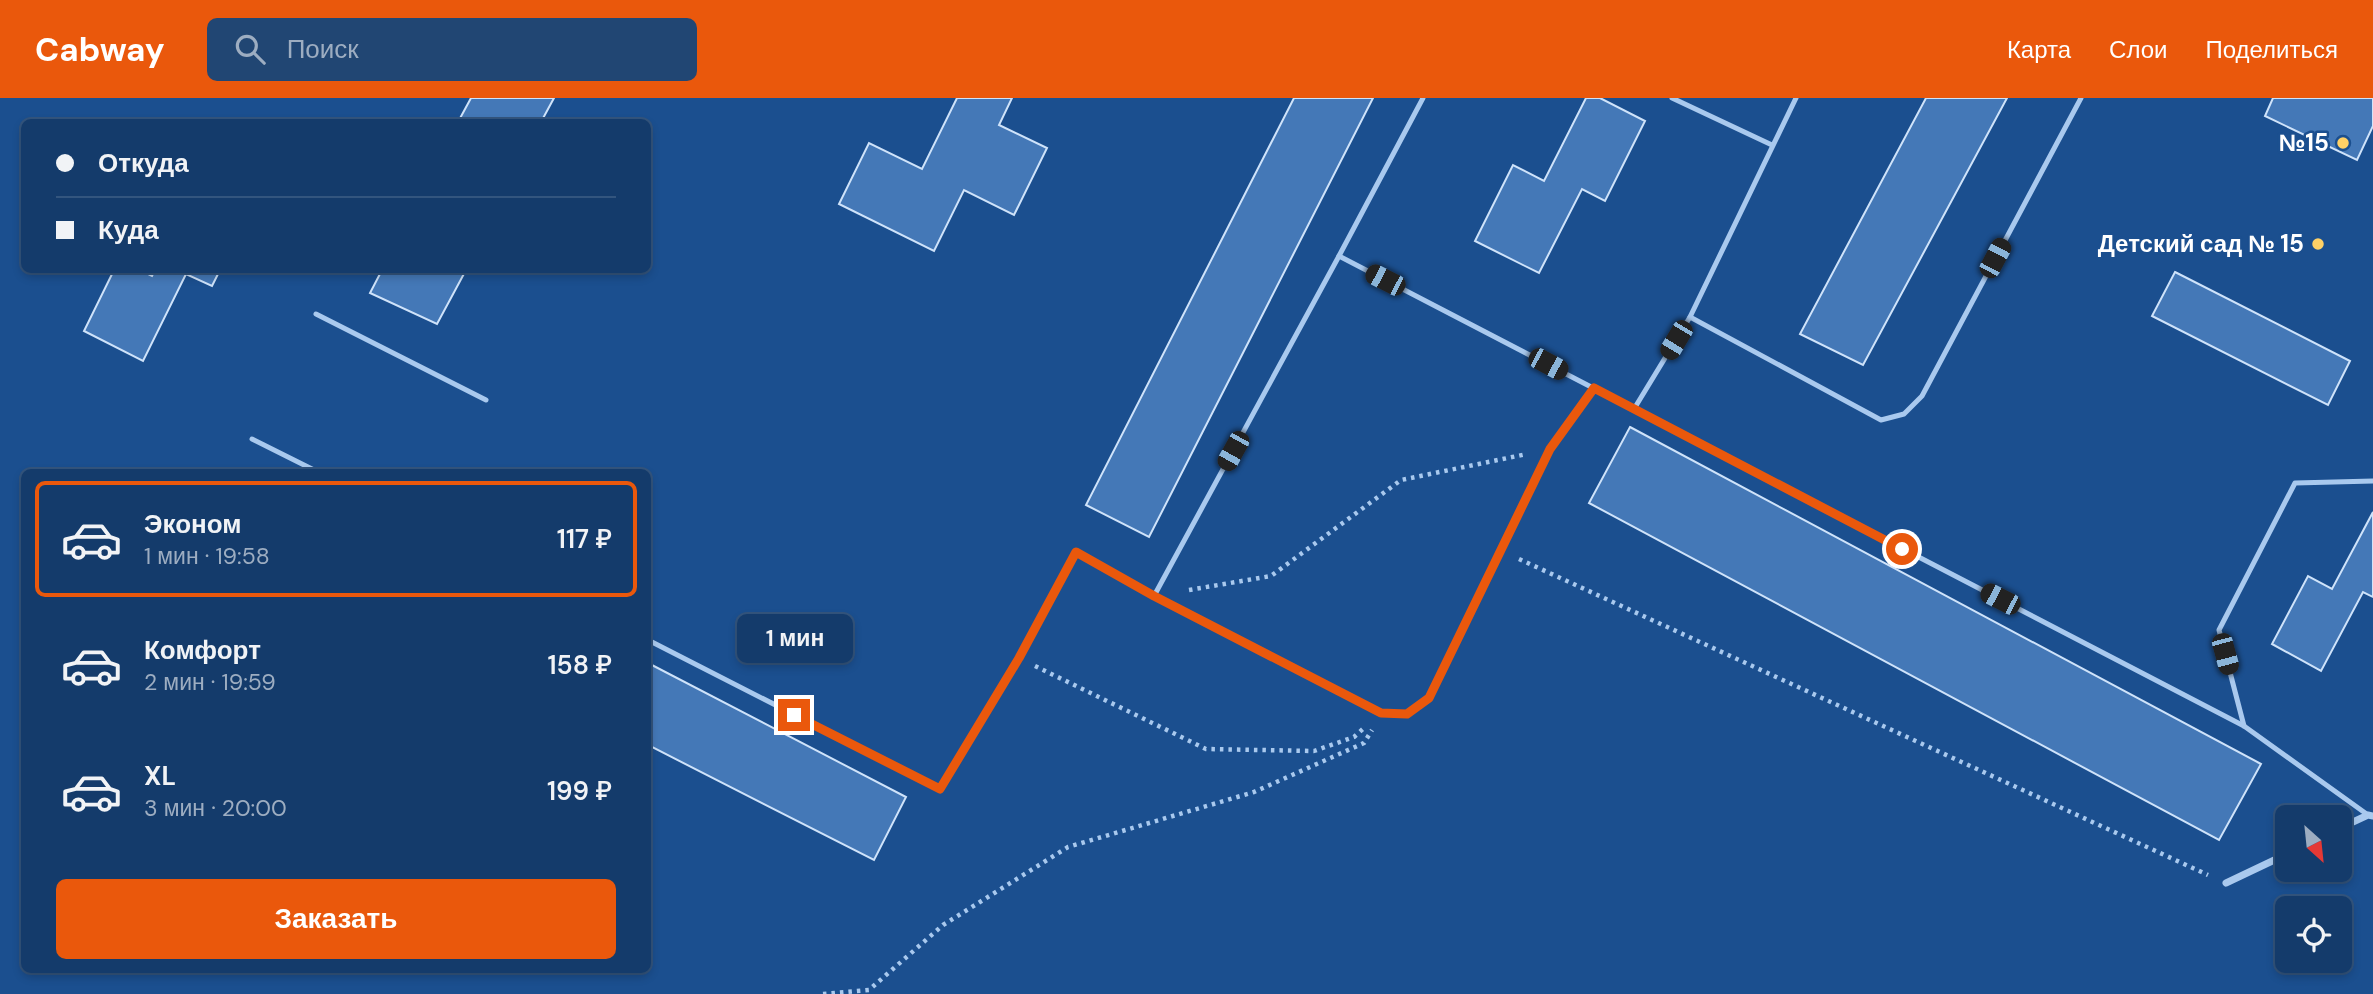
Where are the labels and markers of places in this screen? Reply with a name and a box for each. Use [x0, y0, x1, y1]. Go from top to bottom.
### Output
place label: №15 [2279, 127, 2329, 158]
marker: №15 [2335, 135, 2351, 151]
place label: Детский сад № 15 [2098, 228, 2304, 259]
marker: Детский сад № 15 [2310, 236, 2326, 252]

